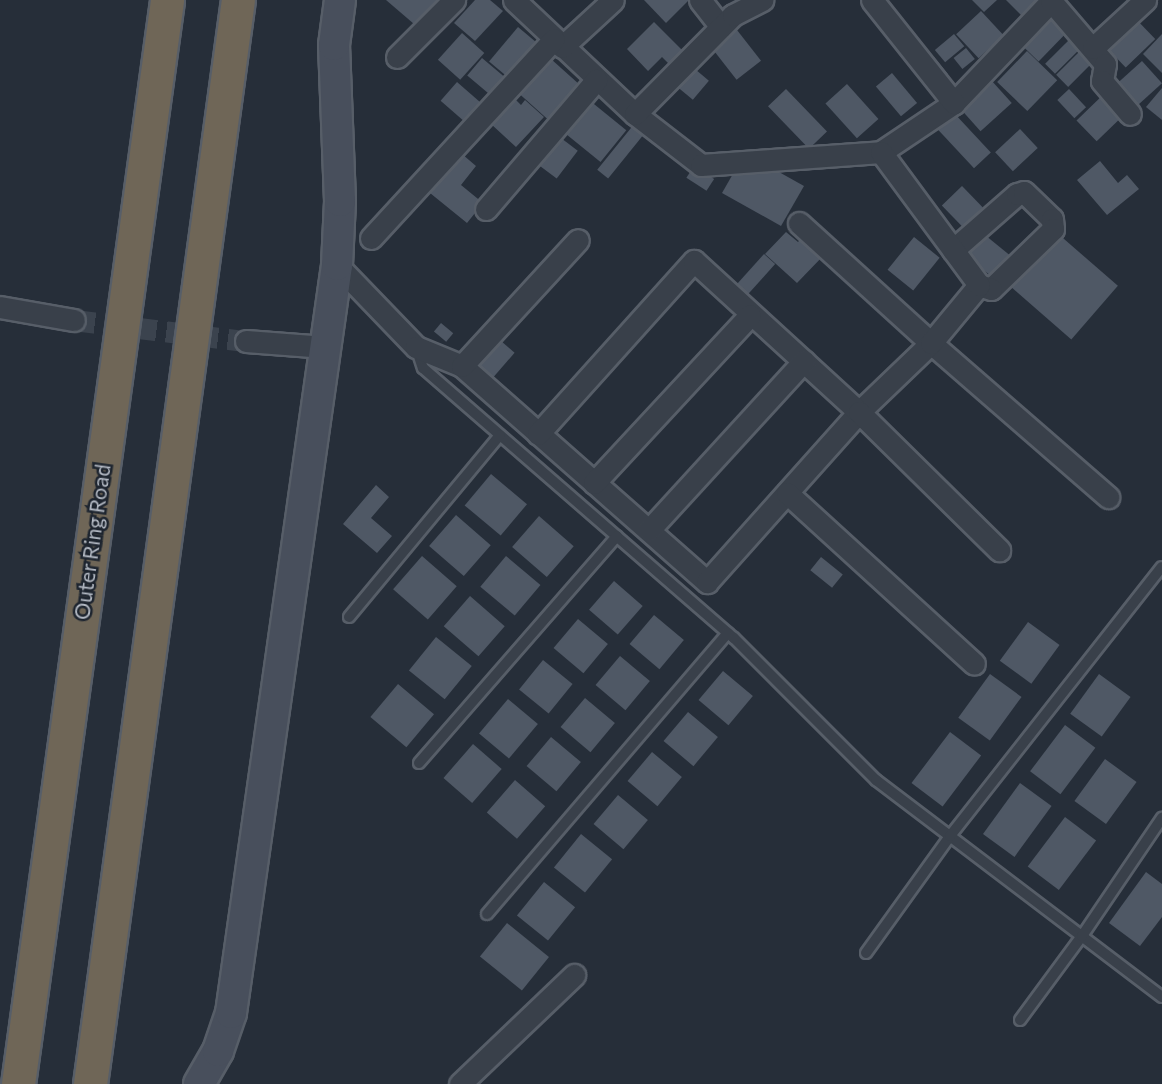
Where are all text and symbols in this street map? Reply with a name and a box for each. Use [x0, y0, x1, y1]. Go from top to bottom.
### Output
street label: Outer Ring Road [69, 463, 115, 621]

